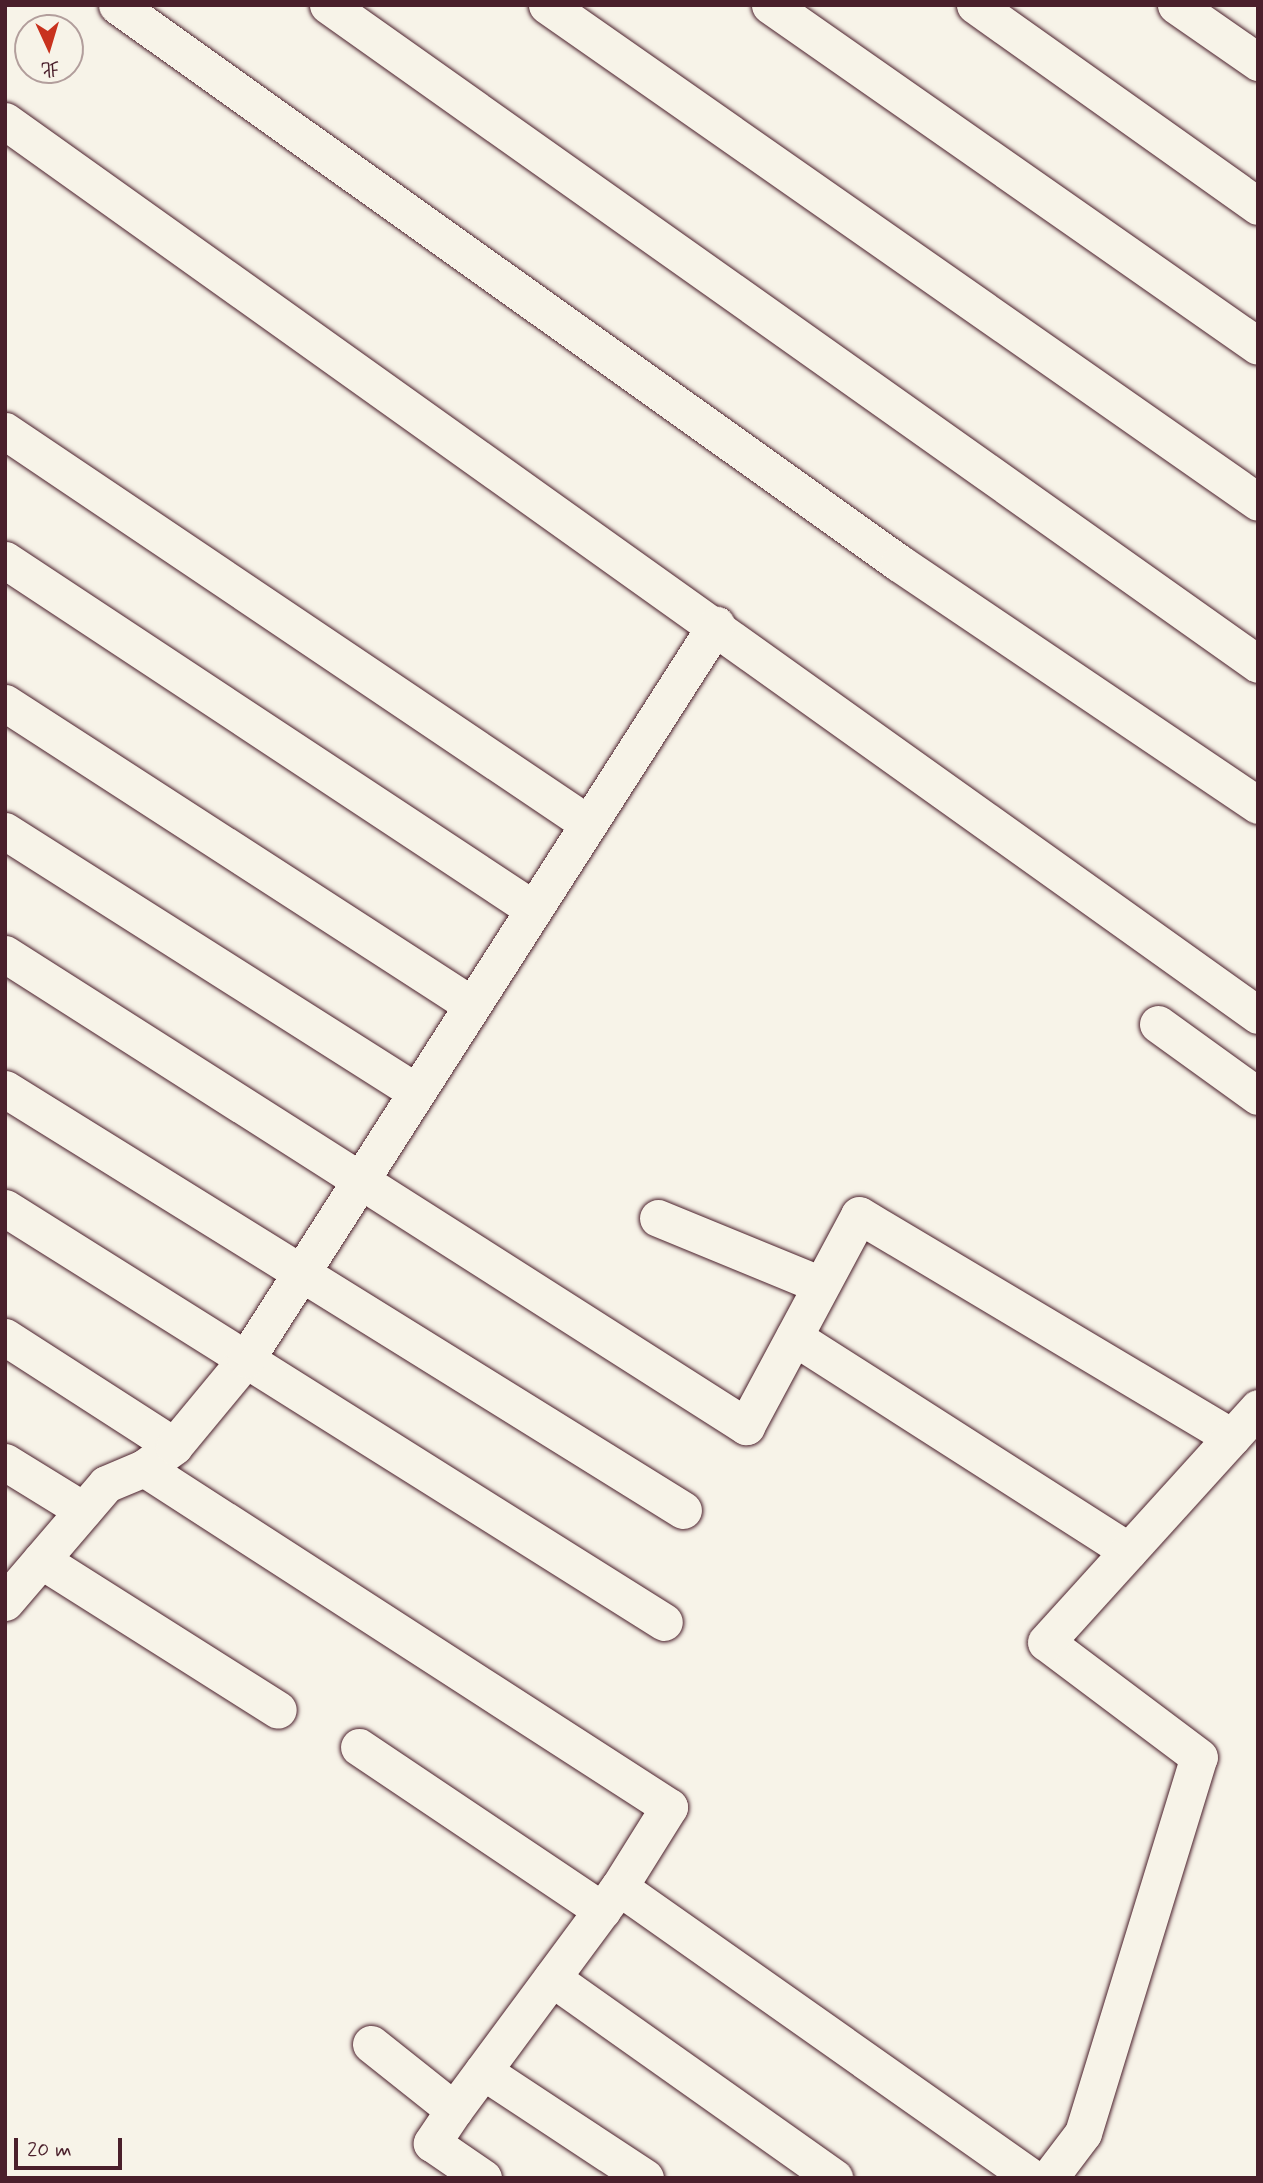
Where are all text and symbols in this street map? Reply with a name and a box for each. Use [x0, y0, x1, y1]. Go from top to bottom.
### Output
north arrow [14, 14, 84, 84]
text: 北 [40, 55, 61, 82]
scale bar [18, 2124, 126, 2168]
text: 20 m [27, 2136, 72, 2164]

